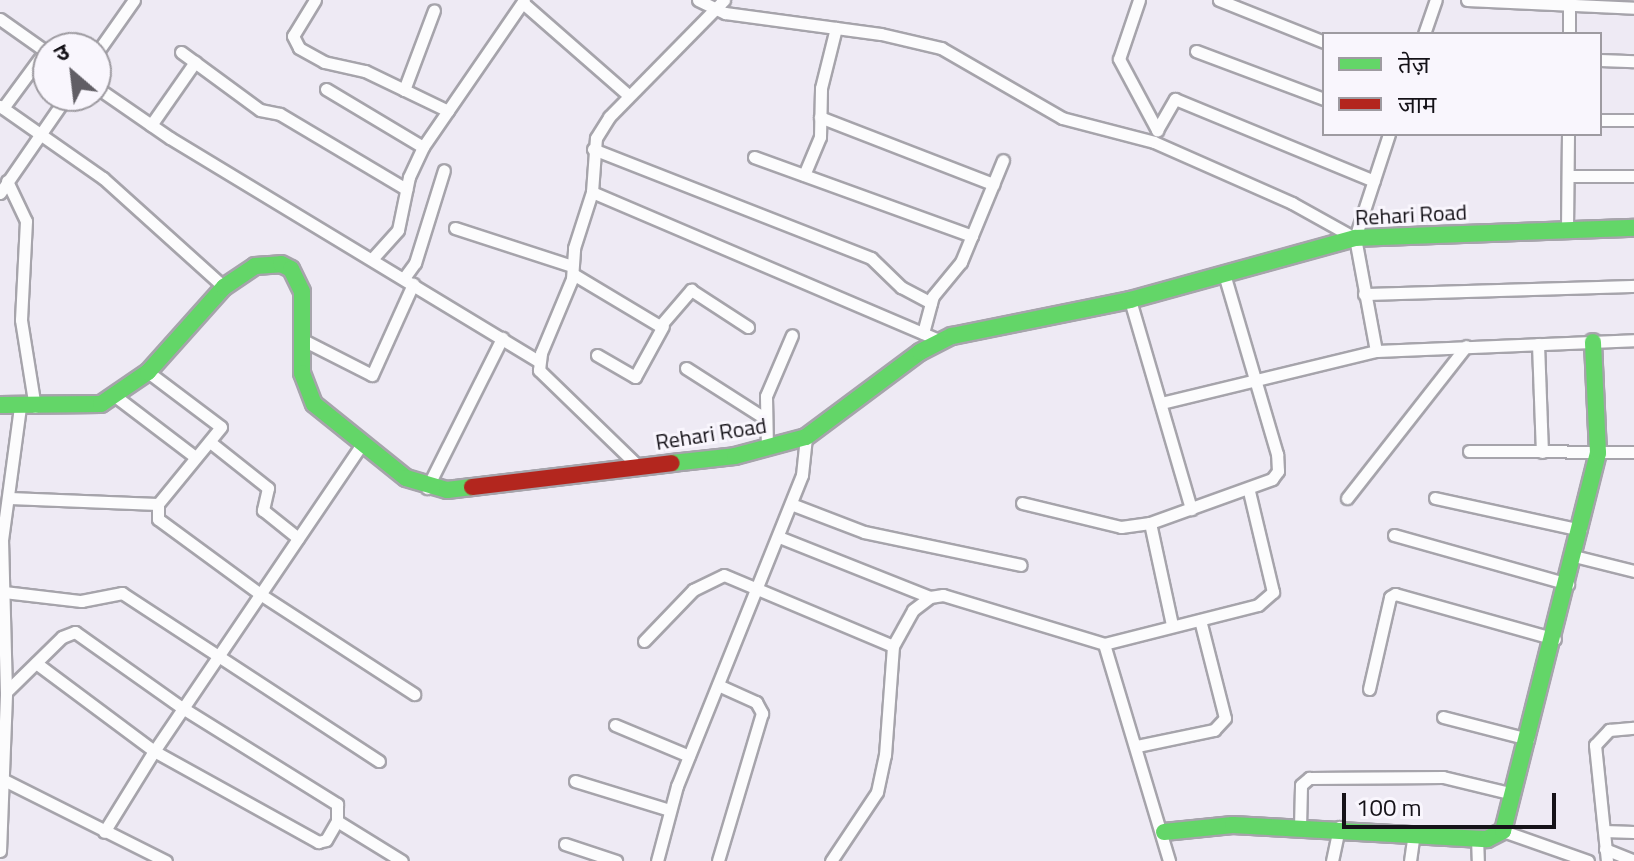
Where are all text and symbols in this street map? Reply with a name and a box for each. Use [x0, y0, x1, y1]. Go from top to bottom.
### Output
north arrow [32, 32, 112, 112]
legend [1322, 32, 1602, 136]
text: उ [48, 35, 75, 71]
text: तेज़ [1398, 46, 1430, 82]
text: जाम [1398, 86, 1436, 122]
street label: Rehari Road [1354, 199, 1468, 231]
street label: Rehari Road [654, 412, 768, 456]
scale bar [1346, 777, 1560, 827]
text: 100 m [1356, 789, 1422, 825]

